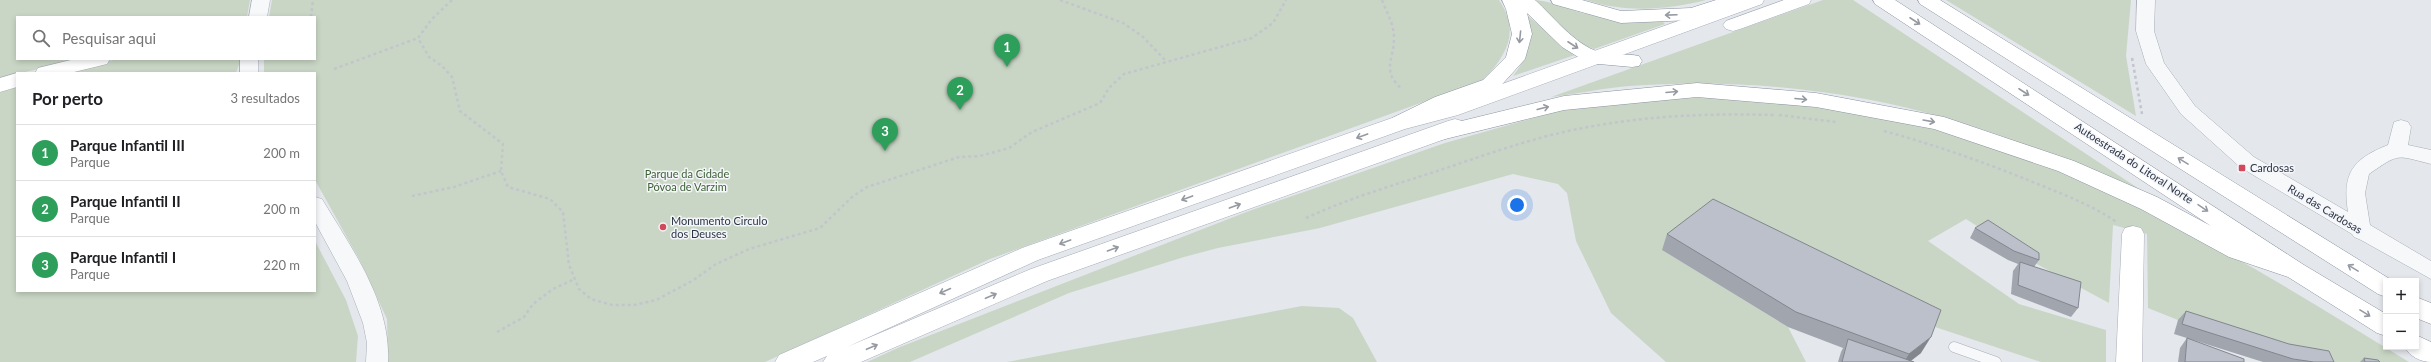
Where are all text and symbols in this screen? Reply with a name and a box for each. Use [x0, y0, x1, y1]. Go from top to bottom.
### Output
one-way arrow [1665, 11, 1678, 18]
search box [16, 16, 316, 60]
one-way arrow [1909, 17, 1920, 25]
icon: search [30, 27, 52, 49]
text: Pesquisar aqui [62, 29, 156, 47]
one-way arrow [1517, 30, 1524, 43]
pin: 1 [994, 34, 1020, 67]
one-way arrow [1567, 42, 1579, 50]
pin: 2 [947, 77, 973, 110]
text: Por perto [32, 88, 103, 109]
one-way arrow [2018, 88, 2029, 96]
one-way arrow [1665, 89, 1678, 96]
text: 3 resultados [230, 90, 300, 106]
one-way arrow [1794, 95, 1807, 102]
one-way arrow [1536, 104, 1549, 111]
one-way arrow [1922, 117, 1935, 125]
pin: 3 [872, 118, 898, 151]
street label: Autoestrada do Litoral Norte [2073, 119, 2196, 206]
one-way arrow [1357, 132, 1369, 140]
text: Parque Infantil III [70, 136, 185, 154]
text: 1 [41, 145, 49, 161]
text: 200 m [263, 145, 300, 161]
text: Parque [70, 154, 110, 170]
one-way arrow [2178, 157, 2189, 165]
place label: Cardosas [2250, 161, 2294, 174]
marker: Cardosas [2237, 163, 2247, 173]
park label: Parque da Cidade Póvoa de Varzim [645, 167, 730, 193]
street label: Rua das Cardosas [2286, 181, 2365, 236]
text: Parque Infantil II [70, 192, 181, 210]
one-way arrow [1181, 195, 1194, 202]
your location [1507, 195, 1527, 215]
text: 2 [41, 201, 49, 217]
text: 200 m [263, 201, 300, 217]
one-way arrow [1229, 202, 1242, 209]
one-way arrow [2197, 205, 2209, 213]
text: Parque [70, 210, 110, 226]
place label: Monumento Circulo dos Deuses [671, 214, 767, 240]
marker: Monumento Circulo dos Deuses [658, 222, 668, 232]
one-way arrow [1059, 238, 1071, 246]
one-way arrow [1106, 245, 1118, 253]
text: Parque Infantil I [70, 248, 176, 266]
text: 3 [41, 257, 49, 273]
text: 220 m [263, 257, 300, 273]
one-way arrow [2347, 263, 2359, 271]
text: Parque [70, 266, 110, 282]
map controls [2383, 278, 2419, 350]
button: + [2383, 278, 2419, 314]
one-way arrow [939, 288, 951, 296]
one-way arrow [985, 292, 997, 299]
one-way arrow [2359, 309, 2370, 317]
button: − [2383, 314, 2419, 350]
one-way arrow [865, 342, 877, 350]

